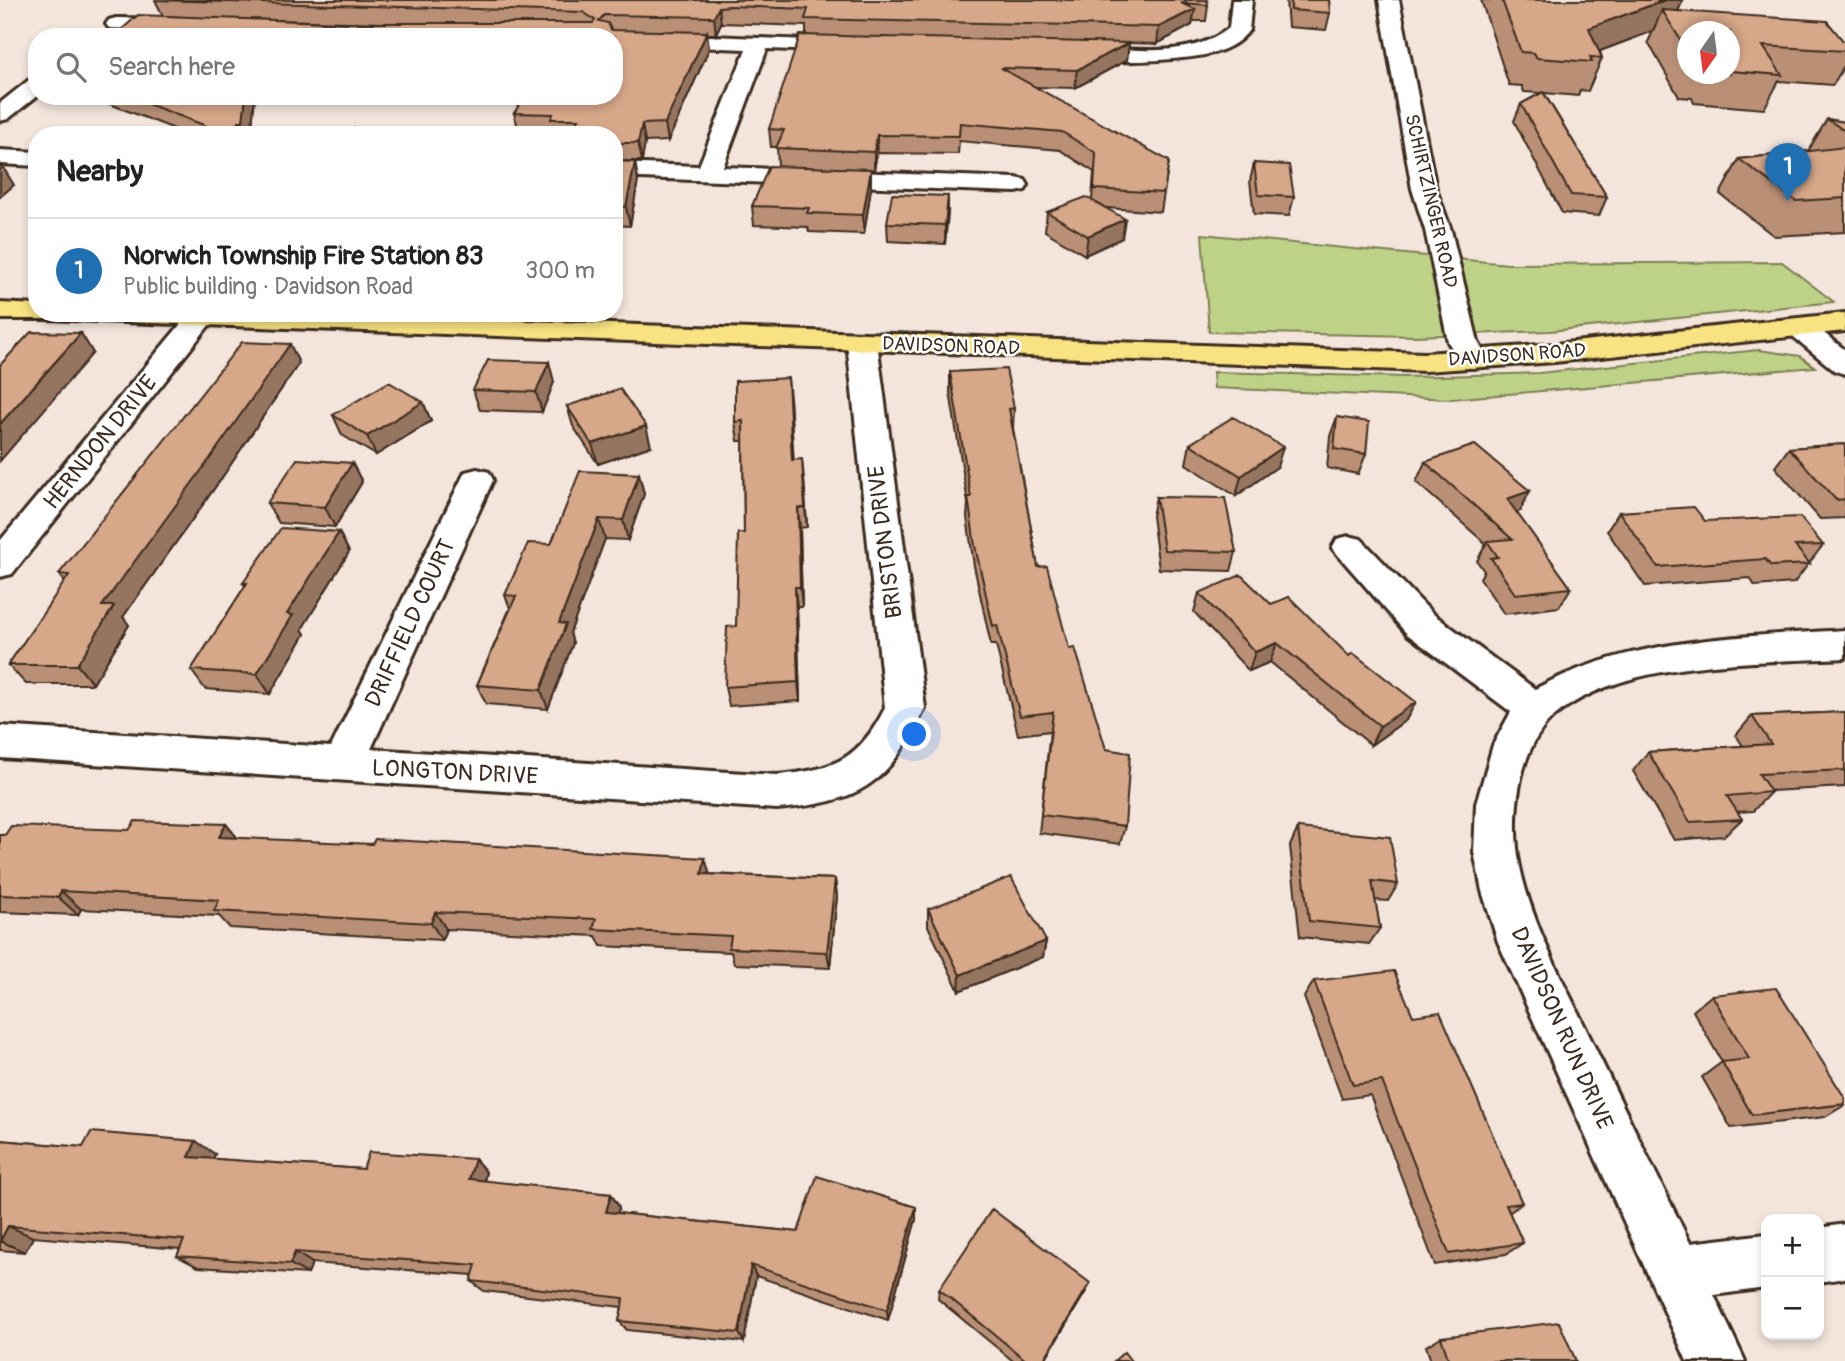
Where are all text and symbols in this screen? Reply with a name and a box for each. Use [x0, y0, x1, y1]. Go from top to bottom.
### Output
north arrow [1677, 21, 1740, 84]
search box [28, 28, 623, 105]
icon: search [52, 48, 90, 86]
text: Search here [108, 51, 235, 83]
street label: SCHIRTZINGER ROAD [1399, 112, 1463, 290]
pin: 1 [1765, 143, 1811, 201]
text: Nearby [56, 153, 143, 190]
text: Norwich Township Fire Station 83 [123, 240, 484, 272]
text: 1 [75, 256, 84, 285]
text: 300 m [525, 256, 595, 285]
text: Public building · Davidson Road [123, 272, 413, 301]
street label: DAVIDSON ROAD [882, 332, 1020, 360]
street label: DAVIDSON ROAD [1447, 338, 1587, 372]
street label: HERNDON DRIVE [37, 369, 163, 515]
street label: BRISTON DRIVE [861, 464, 909, 620]
street label: DRIFFIELD COURT [358, 534, 462, 712]
your location [897, 717, 931, 751]
street label: LONGTON DRIVE [371, 753, 539, 791]
street label: DAVIDSON RUN DRIVE [1504, 922, 1620, 1134]
map controls [1761, 1214, 1824, 1340]
button: + [1761, 1214, 1824, 1277]
button: − [1761, 1277, 1824, 1340]

